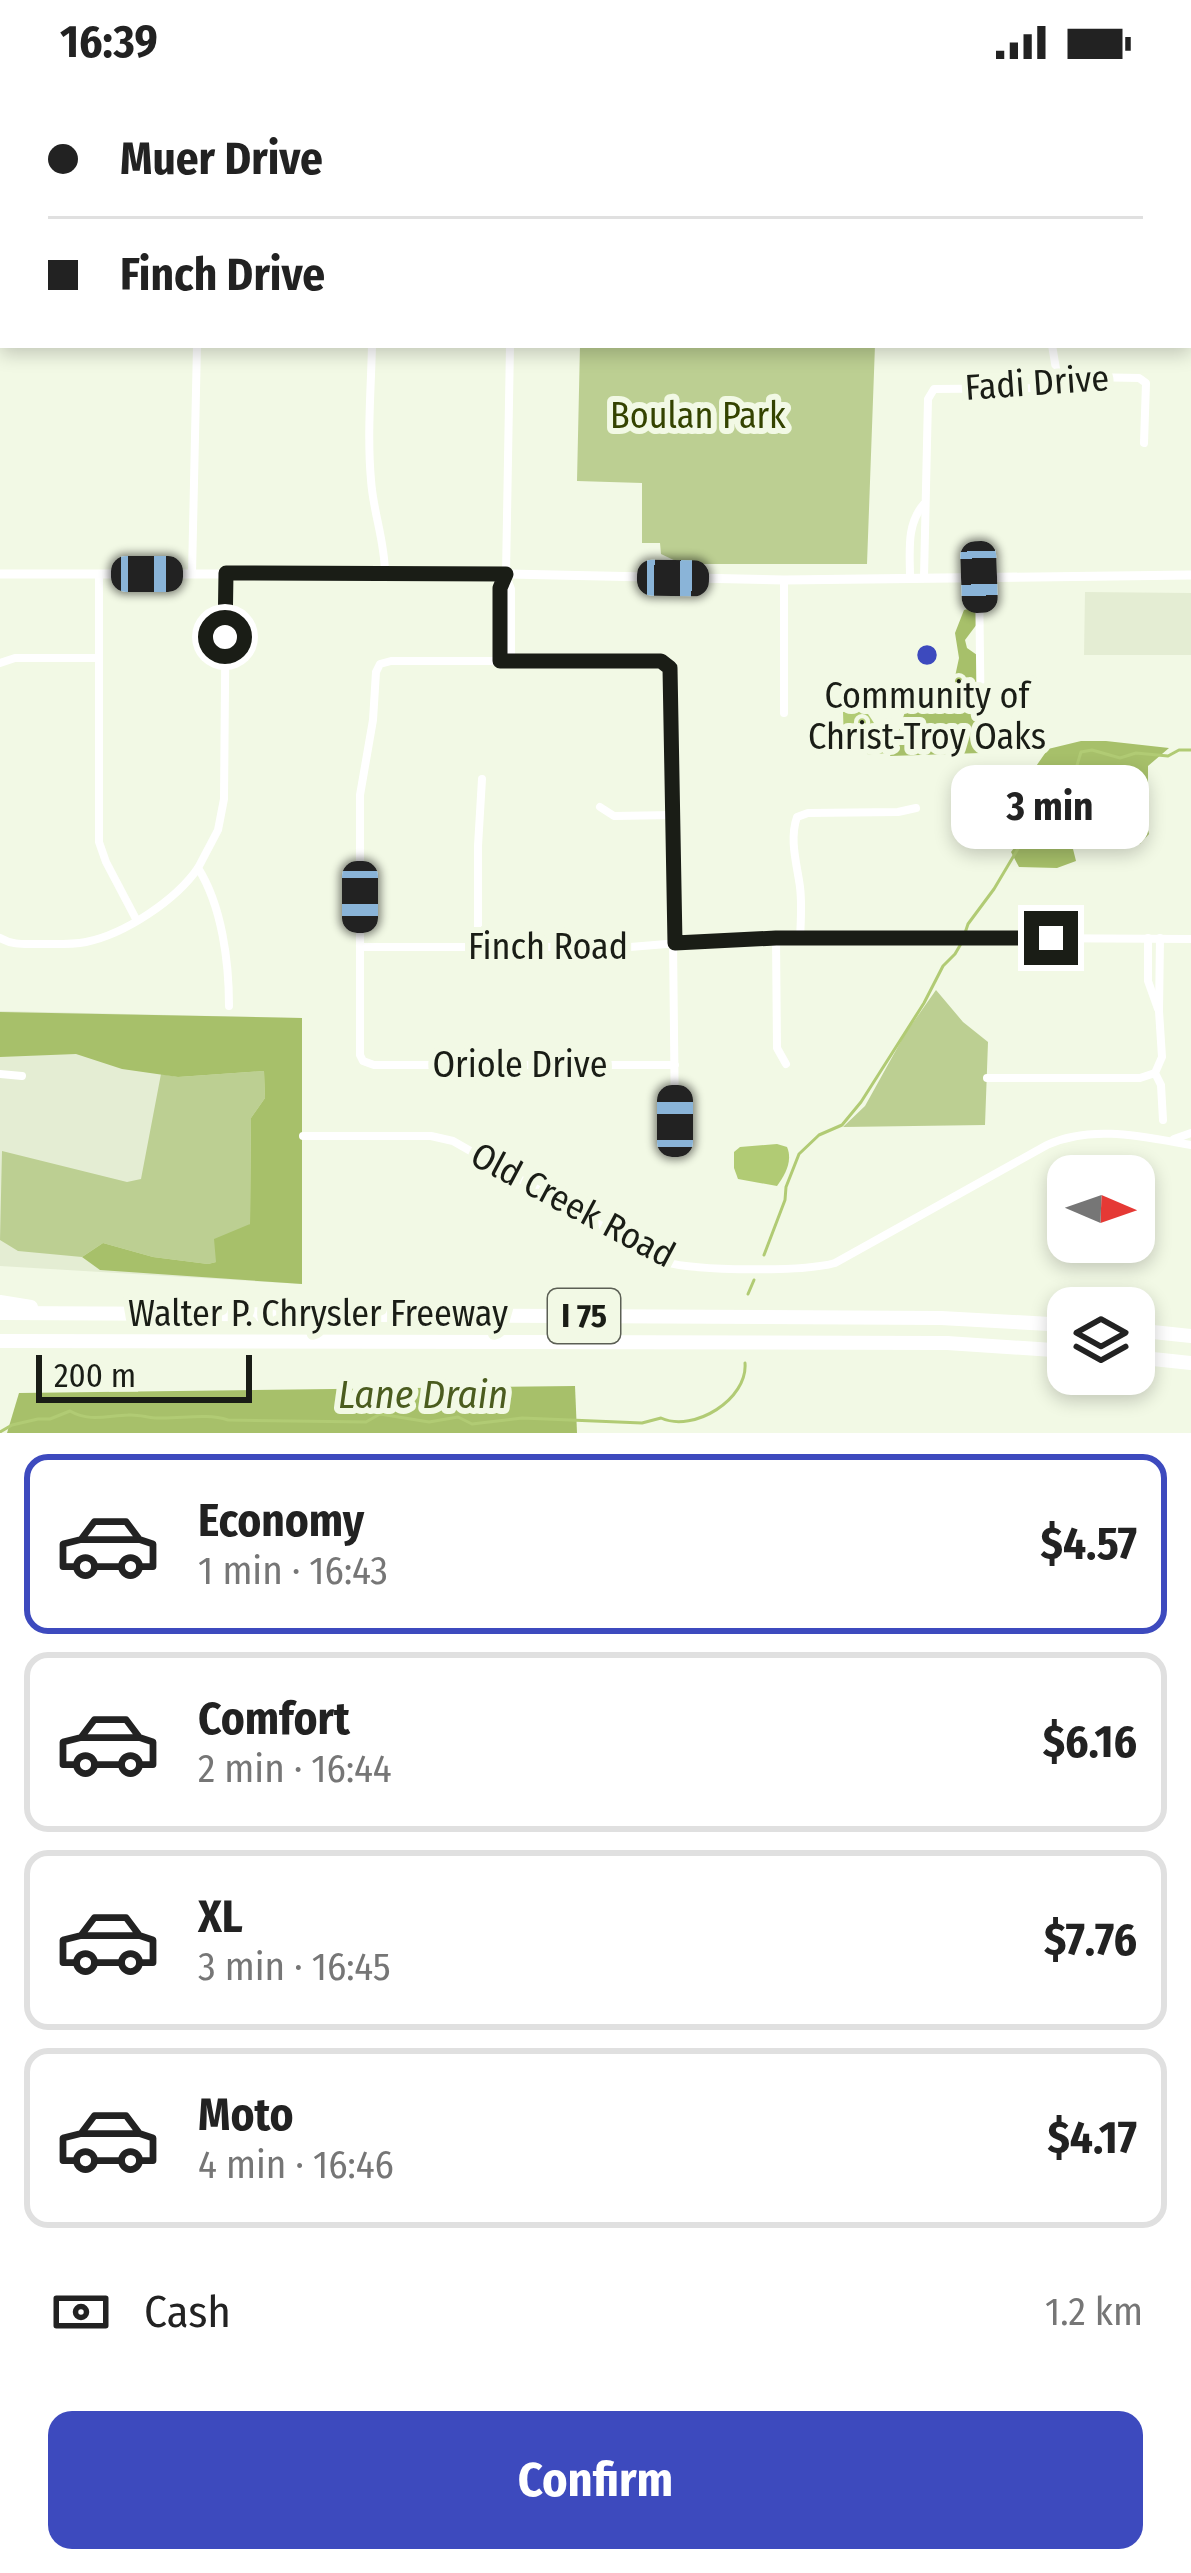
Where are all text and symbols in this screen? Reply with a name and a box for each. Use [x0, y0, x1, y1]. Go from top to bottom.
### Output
text: 16:39 [60, 15, 158, 69]
text: Muer Drive [120, 132, 323, 186]
text: Finch Drive [120, 248, 325, 302]
street label: Fadi Drive [963, 356, 1111, 410]
park label: Boulan Park [610, 394, 786, 438]
car [960, 540, 998, 614]
car [111, 556, 183, 592]
car [637, 559, 709, 597]
route start [198, 610, 252, 664]
marker: Community of Christ-Troy Oaks [914, 642, 940, 668]
place label: Community of Christ-Troy Oaks [808, 674, 1046, 759]
callout: 3 min [952, 764, 1150, 848]
text: 3 min [1007, 784, 1093, 830]
car [342, 861, 378, 933]
route end [1024, 911, 1078, 965]
street label: Finch Road [468, 925, 628, 969]
street label: Oriole Drive [433, 1043, 607, 1087]
car [657, 1085, 693, 1157]
street label: Old Creek Road [464, 1133, 682, 1277]
north arrow [1047, 1155, 1155, 1263]
map controls [1047, 1155, 1155, 1395]
button: layers [1047, 1287, 1155, 1395]
road number: I 75 [548, 1289, 620, 1343]
street label: Walter P. Chrysler Freeway [128, 1292, 508, 1336]
scale bar [36, 1349, 252, 1402]
text: 200 m [54, 1356, 136, 1396]
water label: Lane Drain [338, 1372, 508, 1418]
icon: car [54, 1490, 162, 1598]
text: Economy [198, 1494, 364, 1548]
text: $4.57 [1040, 1517, 1137, 1571]
text: 1 min · 16:43 [198, 1548, 388, 1594]
icon: car [54, 1688, 162, 1796]
text: Comfort [198, 1692, 350, 1746]
text: $6.16 [1043, 1715, 1137, 1769]
text: 2 min · 16:44 [198, 1746, 392, 1792]
icon: car [54, 1886, 162, 1994]
text: XL [198, 1890, 243, 1944]
text: $7.76 [1044, 1913, 1137, 1967]
text: 3 min · 16:45 [198, 1944, 391, 1990]
icon: car [54, 2084, 162, 2192]
text: Moto [198, 2088, 294, 2142]
text: $4.17 [1047, 2111, 1137, 2165]
text: 4 min · 16:46 [198, 2142, 394, 2188]
icon: cash [48, 2279, 114, 2345]
text: Cash [144, 2285, 231, 2339]
text: 1.2 km [1045, 2289, 1143, 2335]
button: Confirm [48, 2411, 1143, 2549]

